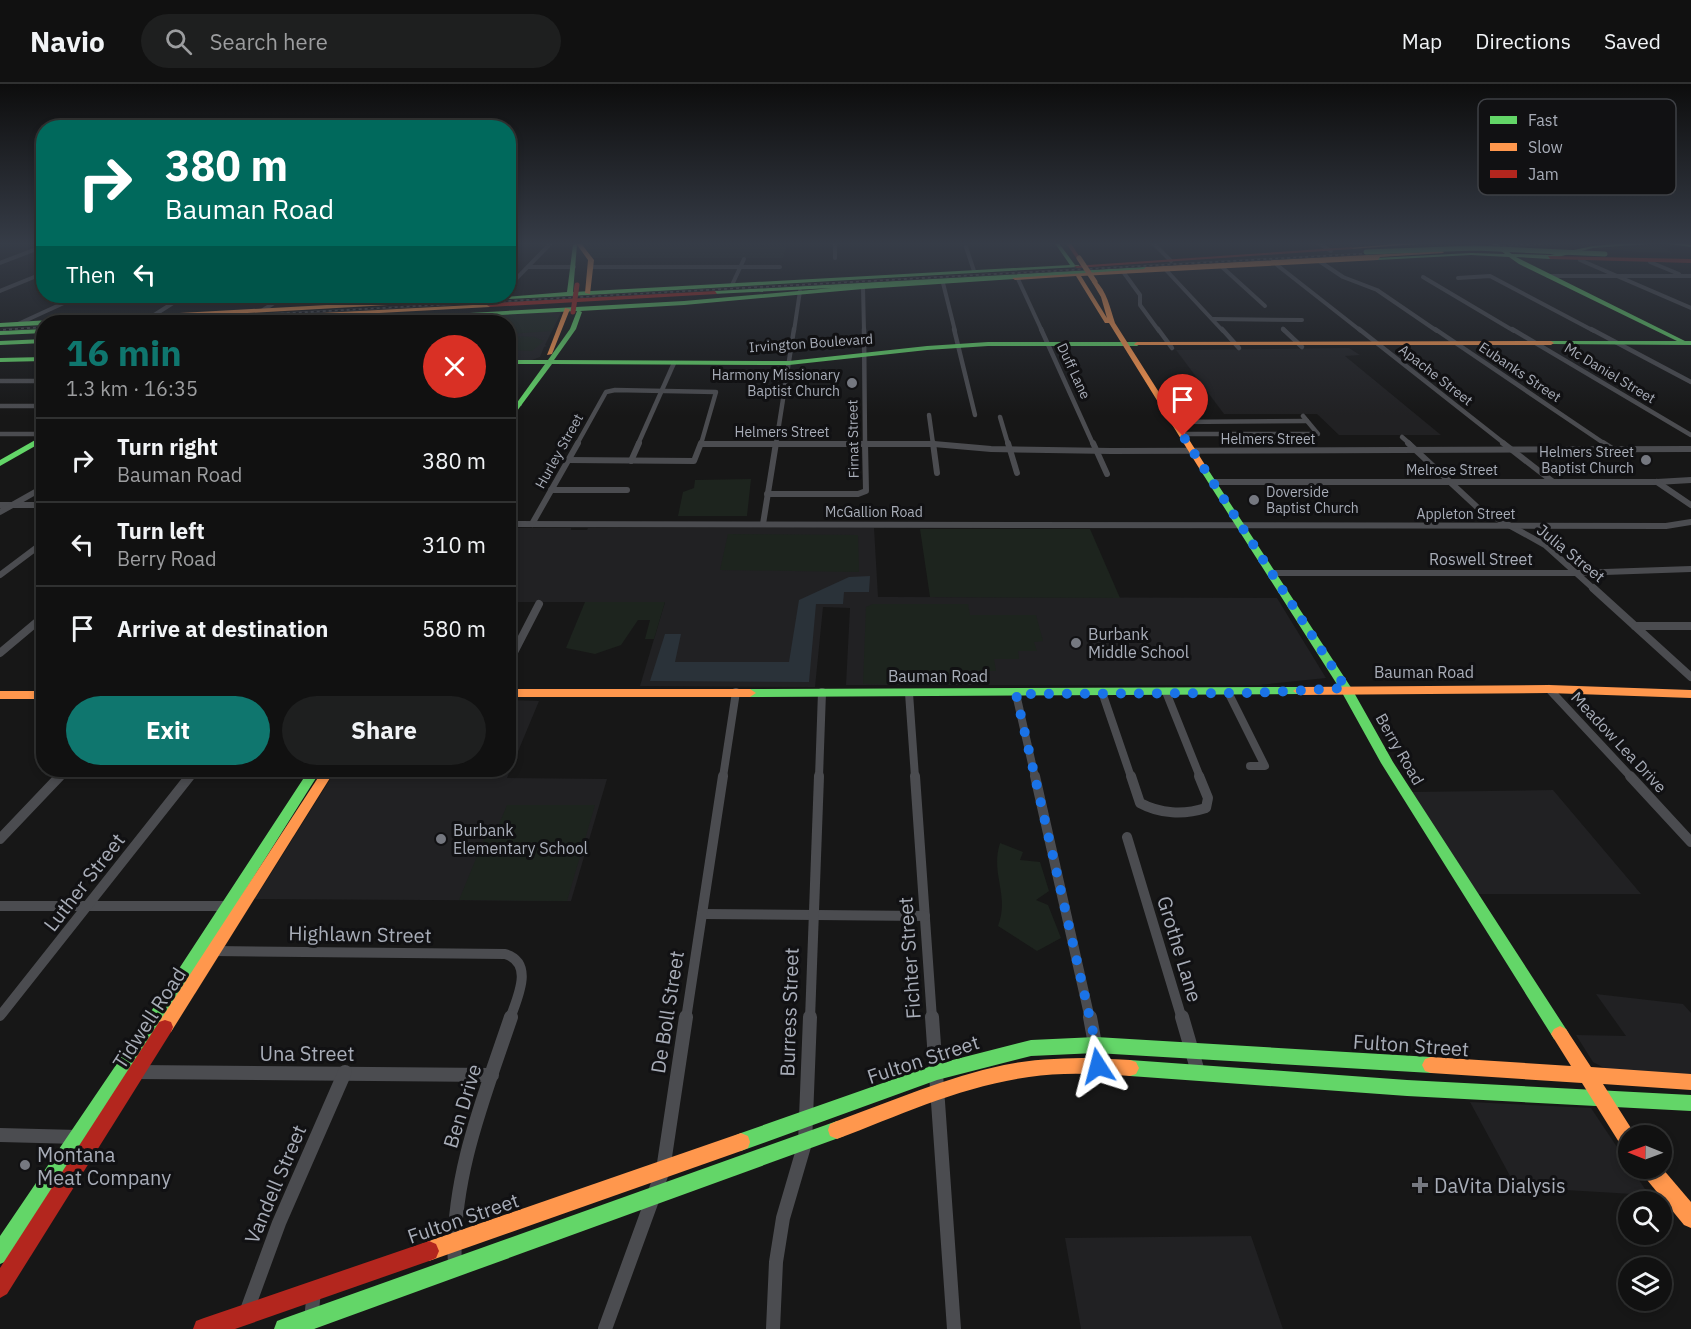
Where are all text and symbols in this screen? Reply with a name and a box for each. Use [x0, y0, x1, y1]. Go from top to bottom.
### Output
search box [141, 14, 561, 68]
text: Navio [30, 23, 105, 60]
icon: search [162, 25, 195, 58]
text: Search here [210, 27, 328, 56]
text: Map [1402, 27, 1442, 55]
text: Directions [1475, 27, 1571, 55]
text: Saved [1604, 27, 1661, 55]
legend [1478, 99, 1676, 195]
text: Fast [1528, 110, 1558, 130]
text: Slow [1528, 137, 1563, 157]
text: 380 m [165, 138, 288, 193]
icon: right [66, 144, 144, 222]
text: Jam [1528, 164, 1559, 184]
text: Bauman Road [165, 191, 334, 226]
icon: left [128, 258, 161, 291]
text: Then [66, 260, 116, 289]
text: 16 min [66, 329, 182, 376]
street label: Irvington Boulevard [748, 330, 874, 356]
button: close [423, 335, 486, 398]
street label: Eubanks Street [1475, 338, 1565, 406]
street label: Mc Daniel Street [1561, 339, 1659, 407]
street label: Duff Lane [1053, 340, 1095, 402]
street label: Apache Street [1395, 341, 1477, 410]
place label: Harmony Missionary Baptist Church [712, 366, 840, 400]
pin [1157, 374, 1208, 436]
text: 1.3 km · 16:35 [66, 375, 198, 402]
marker: Harmony Missionary Baptist Church [845, 376, 859, 390]
icon: arrive [1166, 383, 1199, 416]
street label: Firnat Street [843, 400, 863, 478]
street label: Hurley Street [531, 410, 587, 492]
street label: Helmers Street [735, 423, 830, 441]
street label: Helmers Street [1221, 430, 1316, 448]
text: Turn right [117, 432, 218, 461]
place label: Helmers Street Baptist Church [1539, 443, 1634, 477]
icon: right [66, 444, 99, 477]
text: 380 m [422, 446, 486, 475]
marker: Helmers Street Baptist Church [1639, 453, 1653, 467]
text: Bauman Road [117, 461, 242, 488]
street label: Melrose Street [1406, 461, 1498, 479]
place label: Doverside Baptist Church [1266, 483, 1359, 517]
marker: Doverside Baptist Church [1247, 493, 1261, 507]
street label: McGallion Road [825, 503, 923, 521]
street label: Appleton Street [1416, 505, 1516, 523]
text: Turn left [117, 516, 205, 545]
street label: Julia Street [1533, 519, 1609, 587]
icon: left [66, 528, 99, 561]
text: 310 m [422, 530, 486, 559]
text: Berry Road [117, 545, 217, 572]
street label: Roswell Street [1429, 549, 1533, 569]
icon: arrive [66, 612, 99, 645]
text: Arrive at destination [117, 614, 328, 643]
text: 580 m [422, 614, 486, 643]
place label: Burbank Middle School [1088, 624, 1189, 662]
marker: Burbank Middle School [1069, 636, 1083, 650]
street label: Bauman Road [1374, 662, 1474, 682]
street label: Bauman Road [888, 666, 988, 686]
street label: Meadow Lea Drive [1567, 687, 1671, 797]
button: Exit [66, 696, 270, 765]
button: Share [282, 696, 486, 765]
street label: Berry Road [1371, 709, 1429, 789]
place label: Burbank Elementary School [453, 820, 588, 858]
street label: Luther Street [37, 827, 131, 937]
marker: Burbank Elementary School [434, 832, 448, 846]
street label: Grothe Lane [1151, 893, 1209, 1005]
street label: Fichter Street [891, 896, 927, 1020]
street label: Highlawn Street [288, 919, 432, 949]
street label: Burress Street [773, 947, 805, 1077]
street label: De Boll Street [644, 949, 690, 1075]
street label: Tidwell Road [106, 962, 192, 1074]
street label: Fulton Street [1352, 1027, 1470, 1063]
street label: Fulton Street [863, 1028, 983, 1090]
position arrow [1066, 1034, 1130, 1098]
street label: Una Street [259, 1040, 355, 1067]
street label: Ben Drive [436, 1061, 488, 1151]
street label: Vandell Street [238, 1120, 312, 1248]
north arrow [1618, 1125, 1672, 1179]
map controls [1618, 1125, 1672, 1311]
place label: Montana Meat Company [37, 1141, 171, 1191]
marker: Montana Meat Company [18, 1158, 32, 1172]
place label: DaVita Dialysis [1434, 1172, 1566, 1199]
marker: DaVita Dialysis [1411, 1176, 1429, 1194]
street label: Fulton Street [404, 1186, 522, 1250]
button: search [1618, 1191, 1672, 1245]
button: layers [1618, 1257, 1672, 1311]

